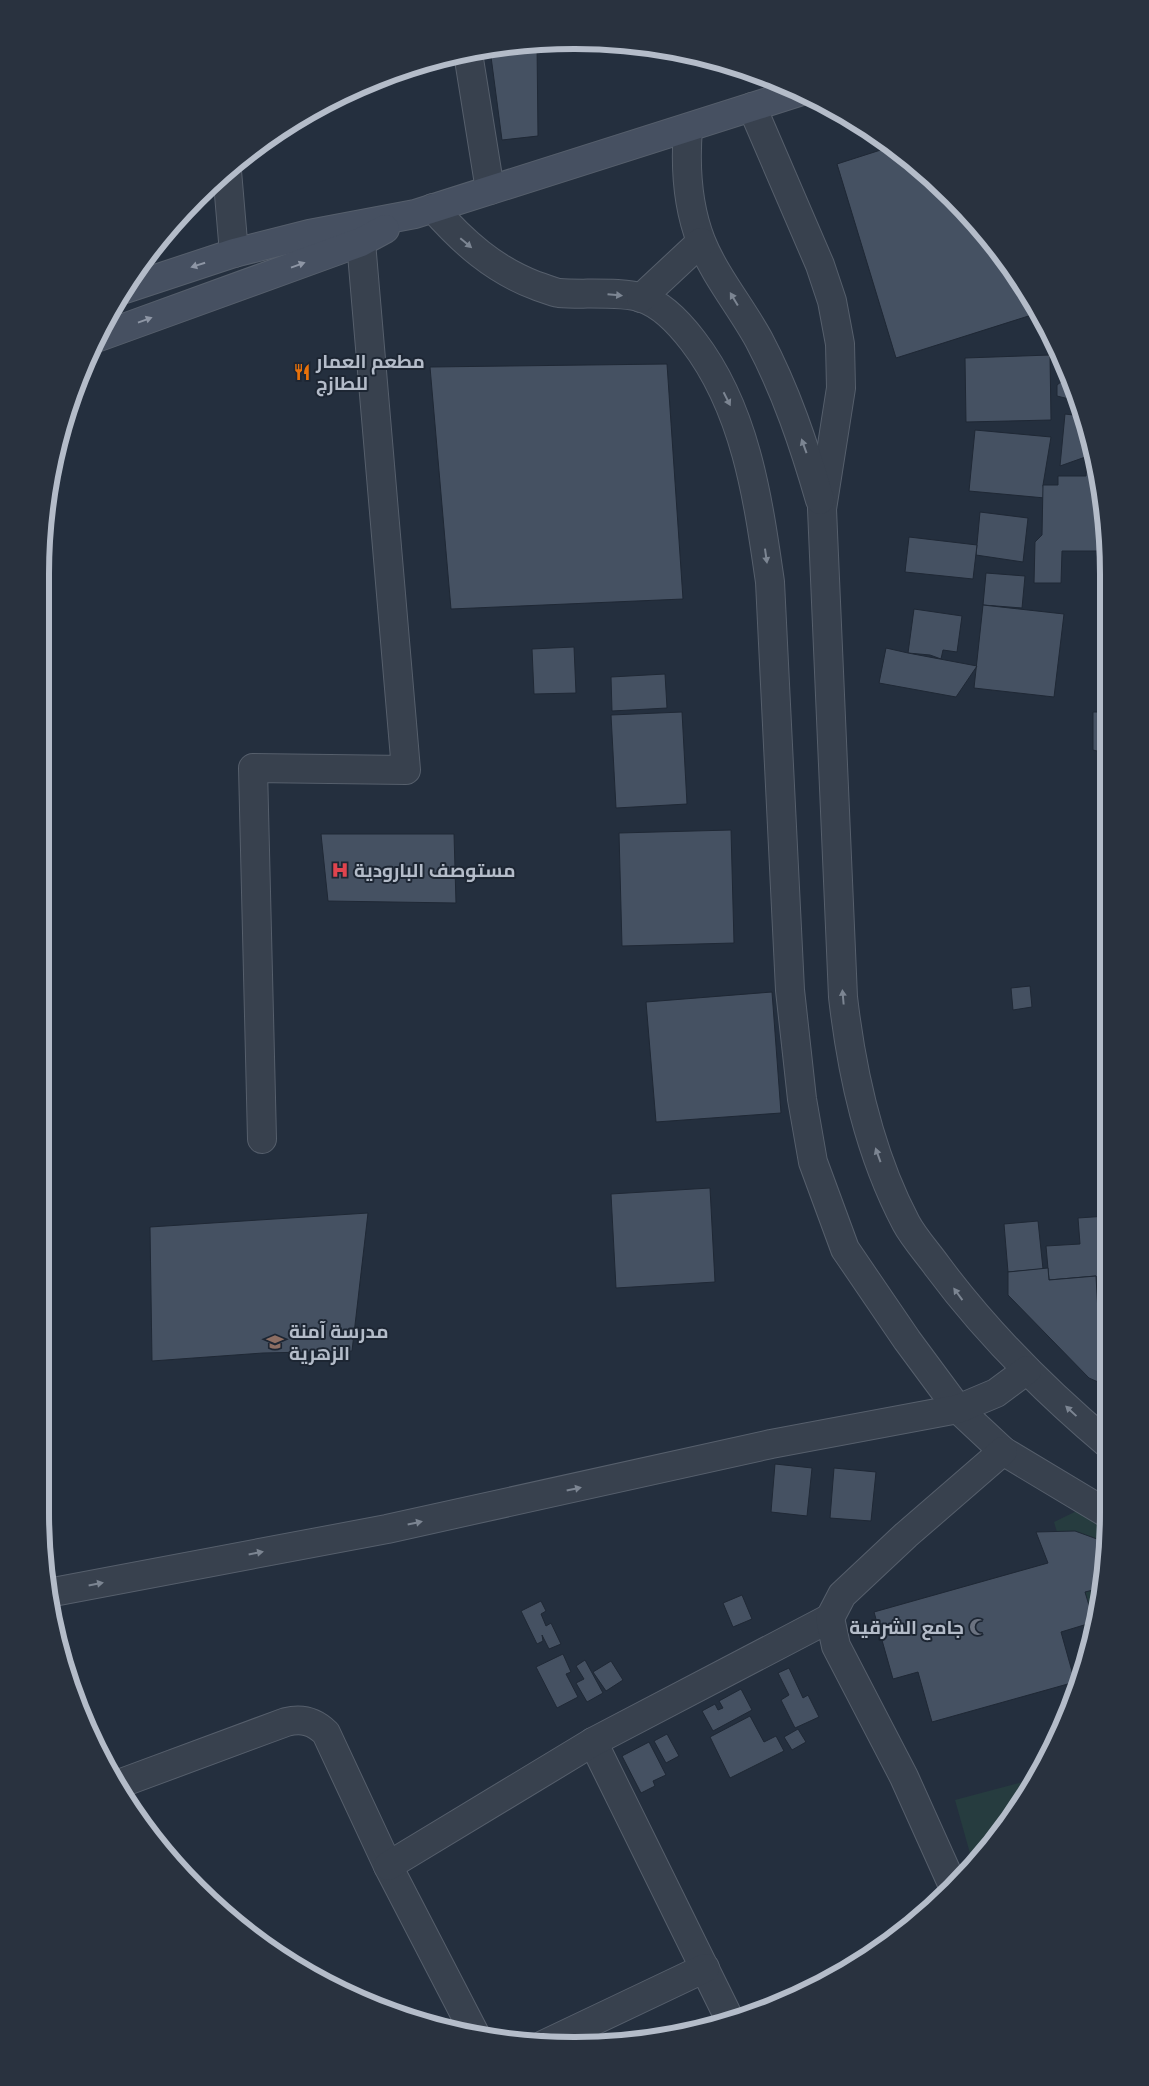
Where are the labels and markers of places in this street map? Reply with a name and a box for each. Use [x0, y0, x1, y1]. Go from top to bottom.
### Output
place label: مطعم العمار للطازج [315, 350, 425, 397]
restaurant icon: مطعم العمار للطازج [292, 362, 312, 382]
place label: مستوصف البارودية [354, 859, 515, 882]
hospital icon: مستوصف البارودية [330, 860, 350, 880]
place label: مدرسة آمنة الزهرية [289, 1320, 389, 1365]
school or university icon: مدرسة آمنة الزهرية [265, 1332, 285, 1352]
place label: جامع الشرقية [849, 1616, 964, 1641]
mosque icon: جامع الشرقية [968, 1617, 988, 1637]

